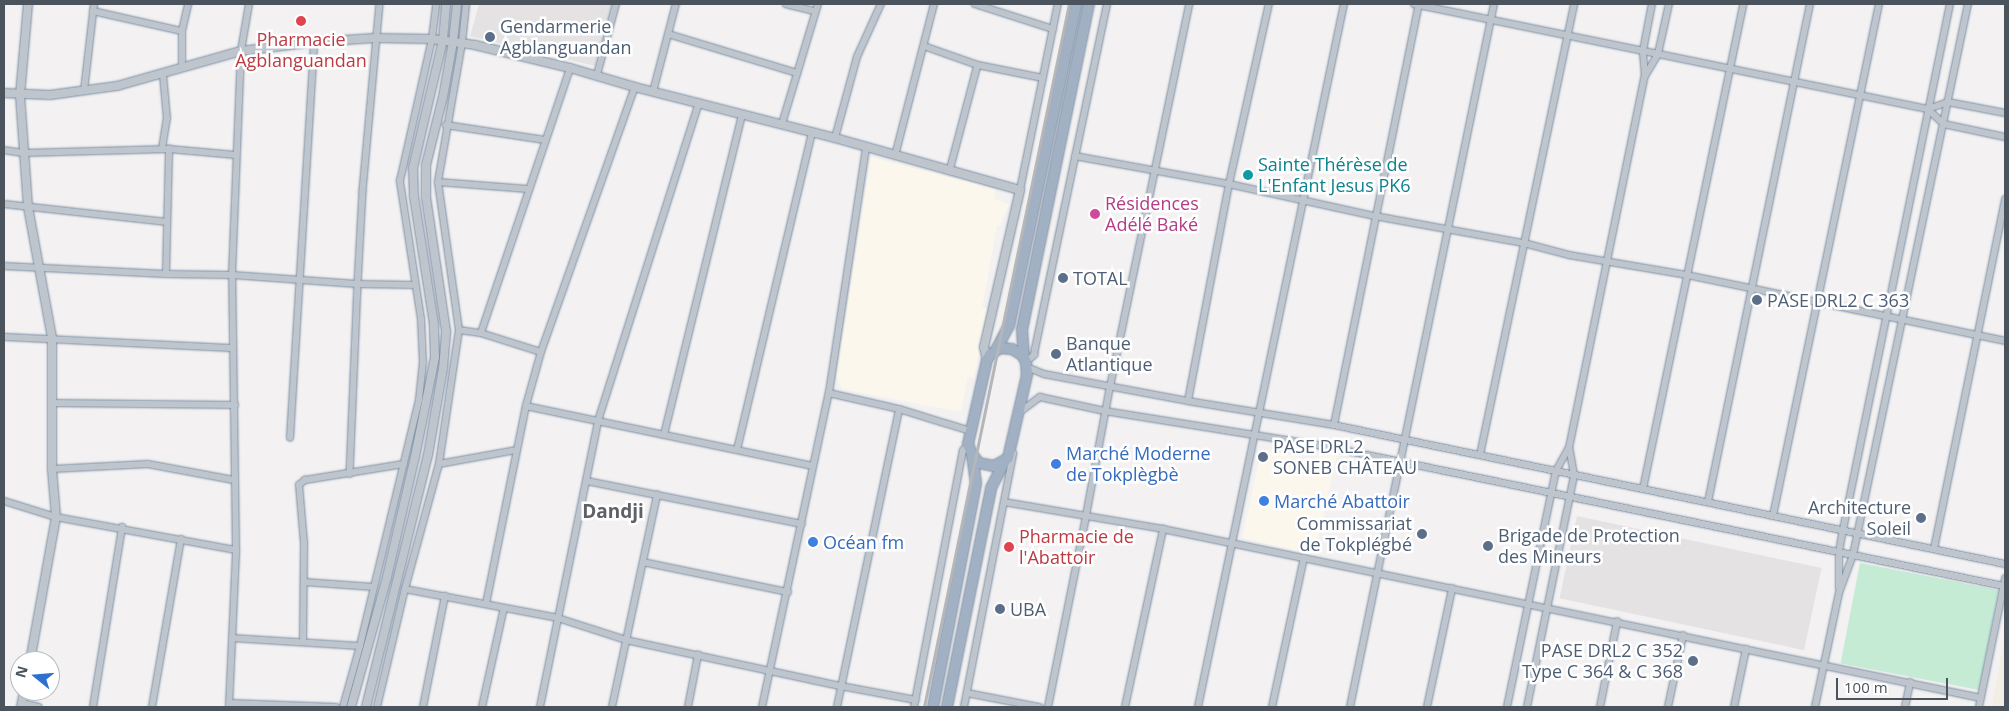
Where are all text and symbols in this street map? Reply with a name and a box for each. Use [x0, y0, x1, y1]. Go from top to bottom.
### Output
marker: Pharmacie Agblanguandan [295, 15, 307, 27]
place label: Gendarmerie Agblanguandan [500, 16, 632, 58]
place label: Pharmacie Agblanguandan [235, 29, 367, 72]
marker: Gendarmerie Agblanguandan [484, 31, 496, 43]
place label: Sainte Thérèse de L'Enfant Jesus PK6 [1258, 154, 1411, 196]
marker: Sainte Thérèse de L'Enfant Jesus PK6 [1242, 169, 1254, 181]
place label: Résidences Adélé Baké [1105, 193, 1199, 235]
marker: Résidences Adélé Baké [1089, 208, 1101, 220]
place label: TOTAL [1073, 267, 1128, 289]
marker: TOTAL [1057, 272, 1069, 284]
place label: PASE DRL2 C 363 [1767, 289, 1909, 311]
marker: PASE DRL2 C 363 [1751, 294, 1763, 306]
place label: Banque Atlantique [1066, 333, 1153, 376]
marker: Banque Atlantique [1050, 348, 1062, 360]
place label: PASE DRL2 SONEB CHÂTEAU [1273, 436, 1417, 478]
place label: Marché Moderne de Tokplègbè [1066, 443, 1211, 486]
marker: PASE DRL2 SONEB CHÂTEAU [1257, 451, 1269, 463]
marker: Marché Moderne de Tokplègbè [1050, 458, 1062, 470]
place label: Marché Abattoir [1274, 490, 1410, 512]
marker: Marché Abattoir [1258, 495, 1270, 507]
place label: Architecture Soleil [1808, 497, 1911, 540]
district label: Dandji [582, 501, 644, 523]
marker: Architecture Soleil [1915, 512, 1927, 524]
place label: Commissariat de Tokplégbé [1296, 513, 1412, 556]
place label: Brigade de Protection des Mineurs [1498, 525, 1680, 568]
place label: Pharmacie de l'Abattoir [1019, 526, 1134, 568]
marker: Commissariat de Tokplégbé [1416, 528, 1428, 540]
place label: Océan fm [823, 531, 904, 553]
marker: Océan fm [807, 536, 819, 548]
marker: Brigade de Protection des Mineurs [1482, 540, 1494, 552]
marker: Pharmacie de l'Abattoir [1003, 541, 1015, 553]
place label: UBA [1010, 598, 1046, 620]
marker: UBA [994, 603, 1006, 615]
place label: PASE DRL2 C 352 Type C 364 & C 368 [1522, 640, 1683, 682]
north arrow [10, 651, 60, 701]
marker: PASE DRL2 C 352 Type C 364 & C 368 [1687, 655, 1699, 667]
text: N [10, 664, 32, 680]
scale bar [1839, 668, 1952, 700]
text: 100 m [1844, 677, 1888, 697]

